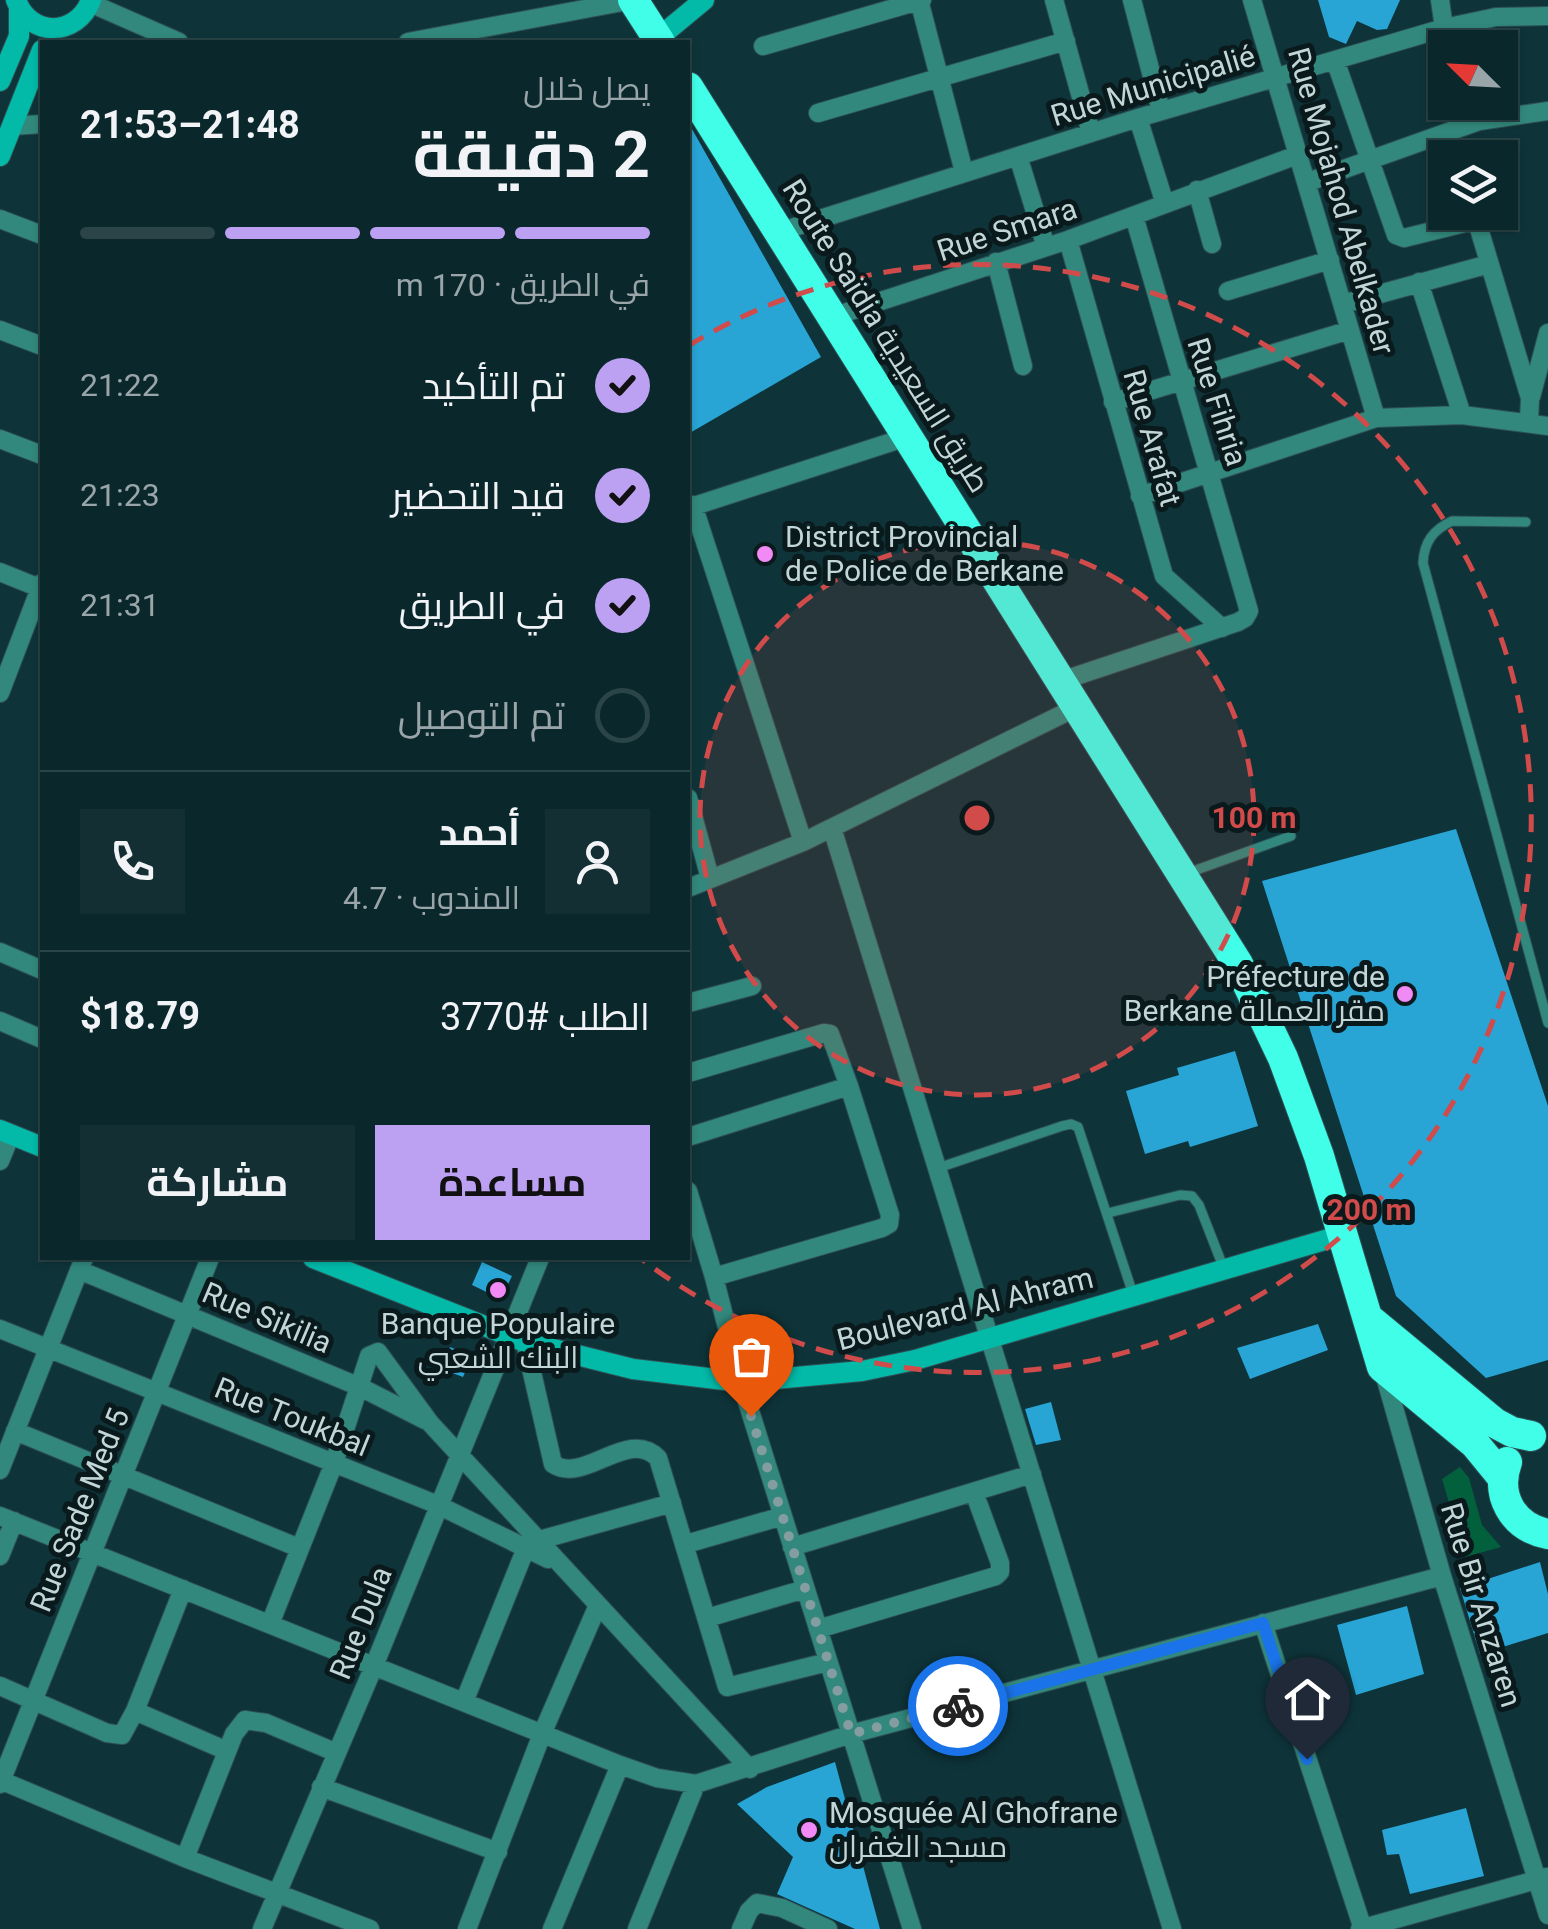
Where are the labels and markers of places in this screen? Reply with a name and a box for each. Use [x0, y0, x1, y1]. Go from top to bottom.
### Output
place label: District Provincial de Police de Berkane [785, 519, 1064, 588]
marker: District Provincial de Police de Berkane [754, 543, 776, 565]
centre of rings [959, 800, 995, 836]
place label: Préfecture de Berkane مقر العمالة [1124, 959, 1385, 1028]
marker: Préfecture de Berkane مقر العمالة [1394, 983, 1416, 1005]
marker: Banque Populaire البنك الشعبي [487, 1279, 509, 1301]
place label: Banque Populaire البنك الشعبي [381, 1306, 615, 1381]
pin [709, 1314, 794, 1417]
pin [1265, 1657, 1350, 1760]
place label: Mosquée Al Ghofrane مسجد الغفران [829, 1795, 1118, 1864]
marker: Mosquée Al Ghofrane مسجد الغفران [798, 1819, 820, 1841]

